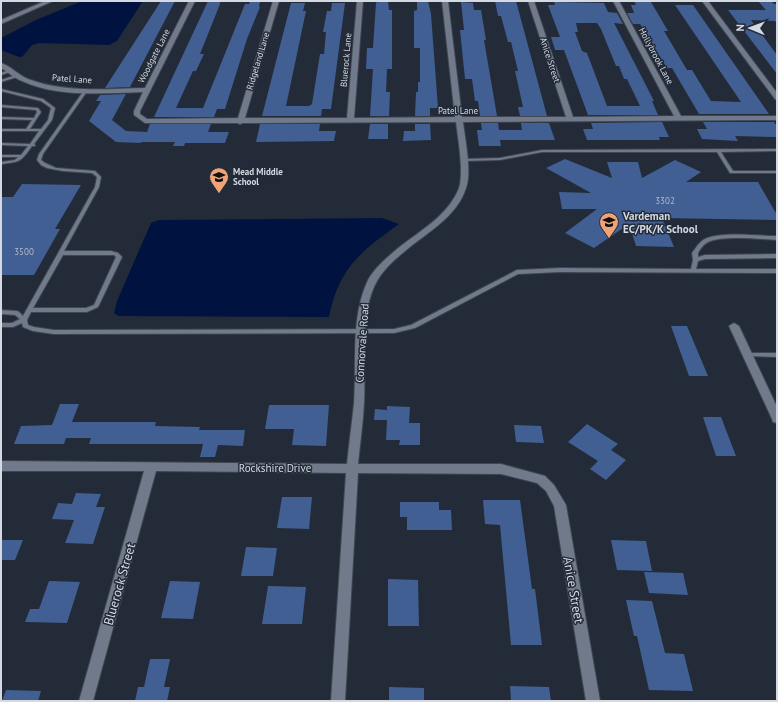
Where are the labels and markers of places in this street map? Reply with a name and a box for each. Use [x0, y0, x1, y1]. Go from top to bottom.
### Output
school or university icon: Mead Middle School [208, 166, 230, 194]
place label: Mead Middle School [233, 166, 283, 187]
place label: Vardeman EC/PK/K School [622, 209, 699, 236]
school or university icon: Vardeman EC/PK/K School [598, 211, 620, 239]

